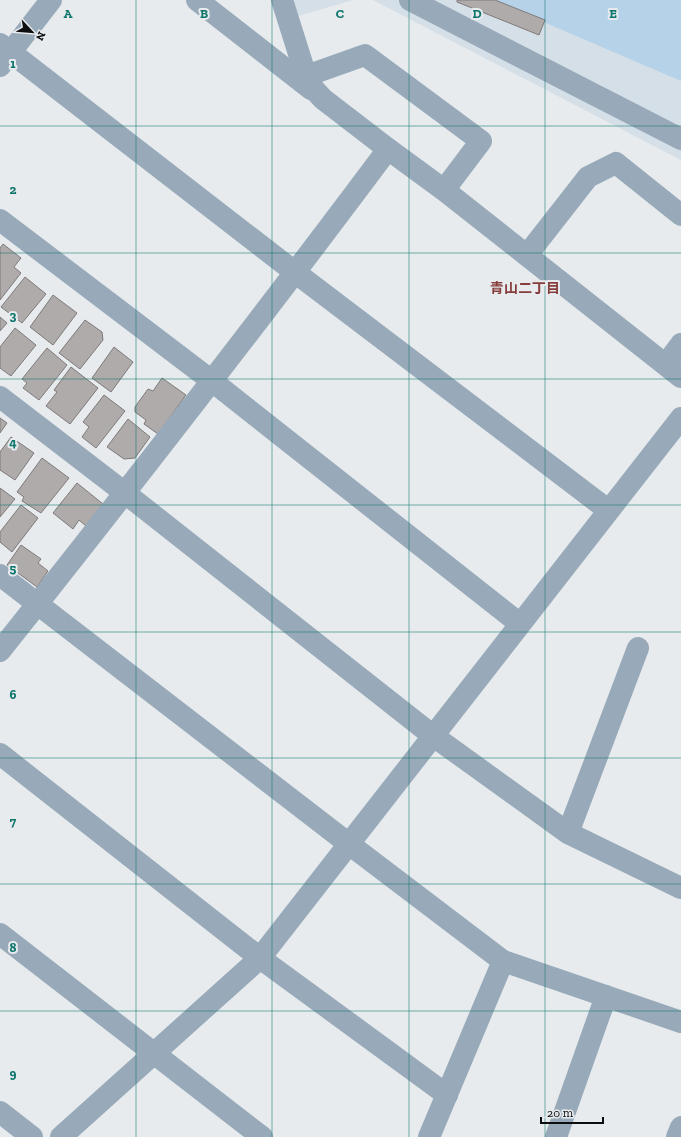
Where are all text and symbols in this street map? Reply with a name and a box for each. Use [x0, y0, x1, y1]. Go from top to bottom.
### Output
text: A [64, 6, 73, 21]
text: B [200, 6, 208, 21]
text: C [336, 6, 344, 21]
text: D [472, 6, 482, 21]
text: E [609, 6, 617, 21]
north arrow [12, 12, 52, 52]
text: N [33, 30, 48, 43]
text: 1 [10, 56, 16, 71]
text: 2 [10, 182, 17, 197]
district label: 青山二丁目 [490, 280, 560, 297]
text: 3 [10, 308, 17, 323]
text: 4 [9, 435, 17, 450]
text: 5 [10, 561, 17, 576]
text: 6 [10, 687, 17, 702]
text: 7 [10, 814, 17, 829]
text: 8 [9, 940, 17, 955]
text: 9 [10, 1066, 17, 1081]
scale bar [541, 1099, 603, 1125]
text: 20 m [547, 1106, 574, 1120]

